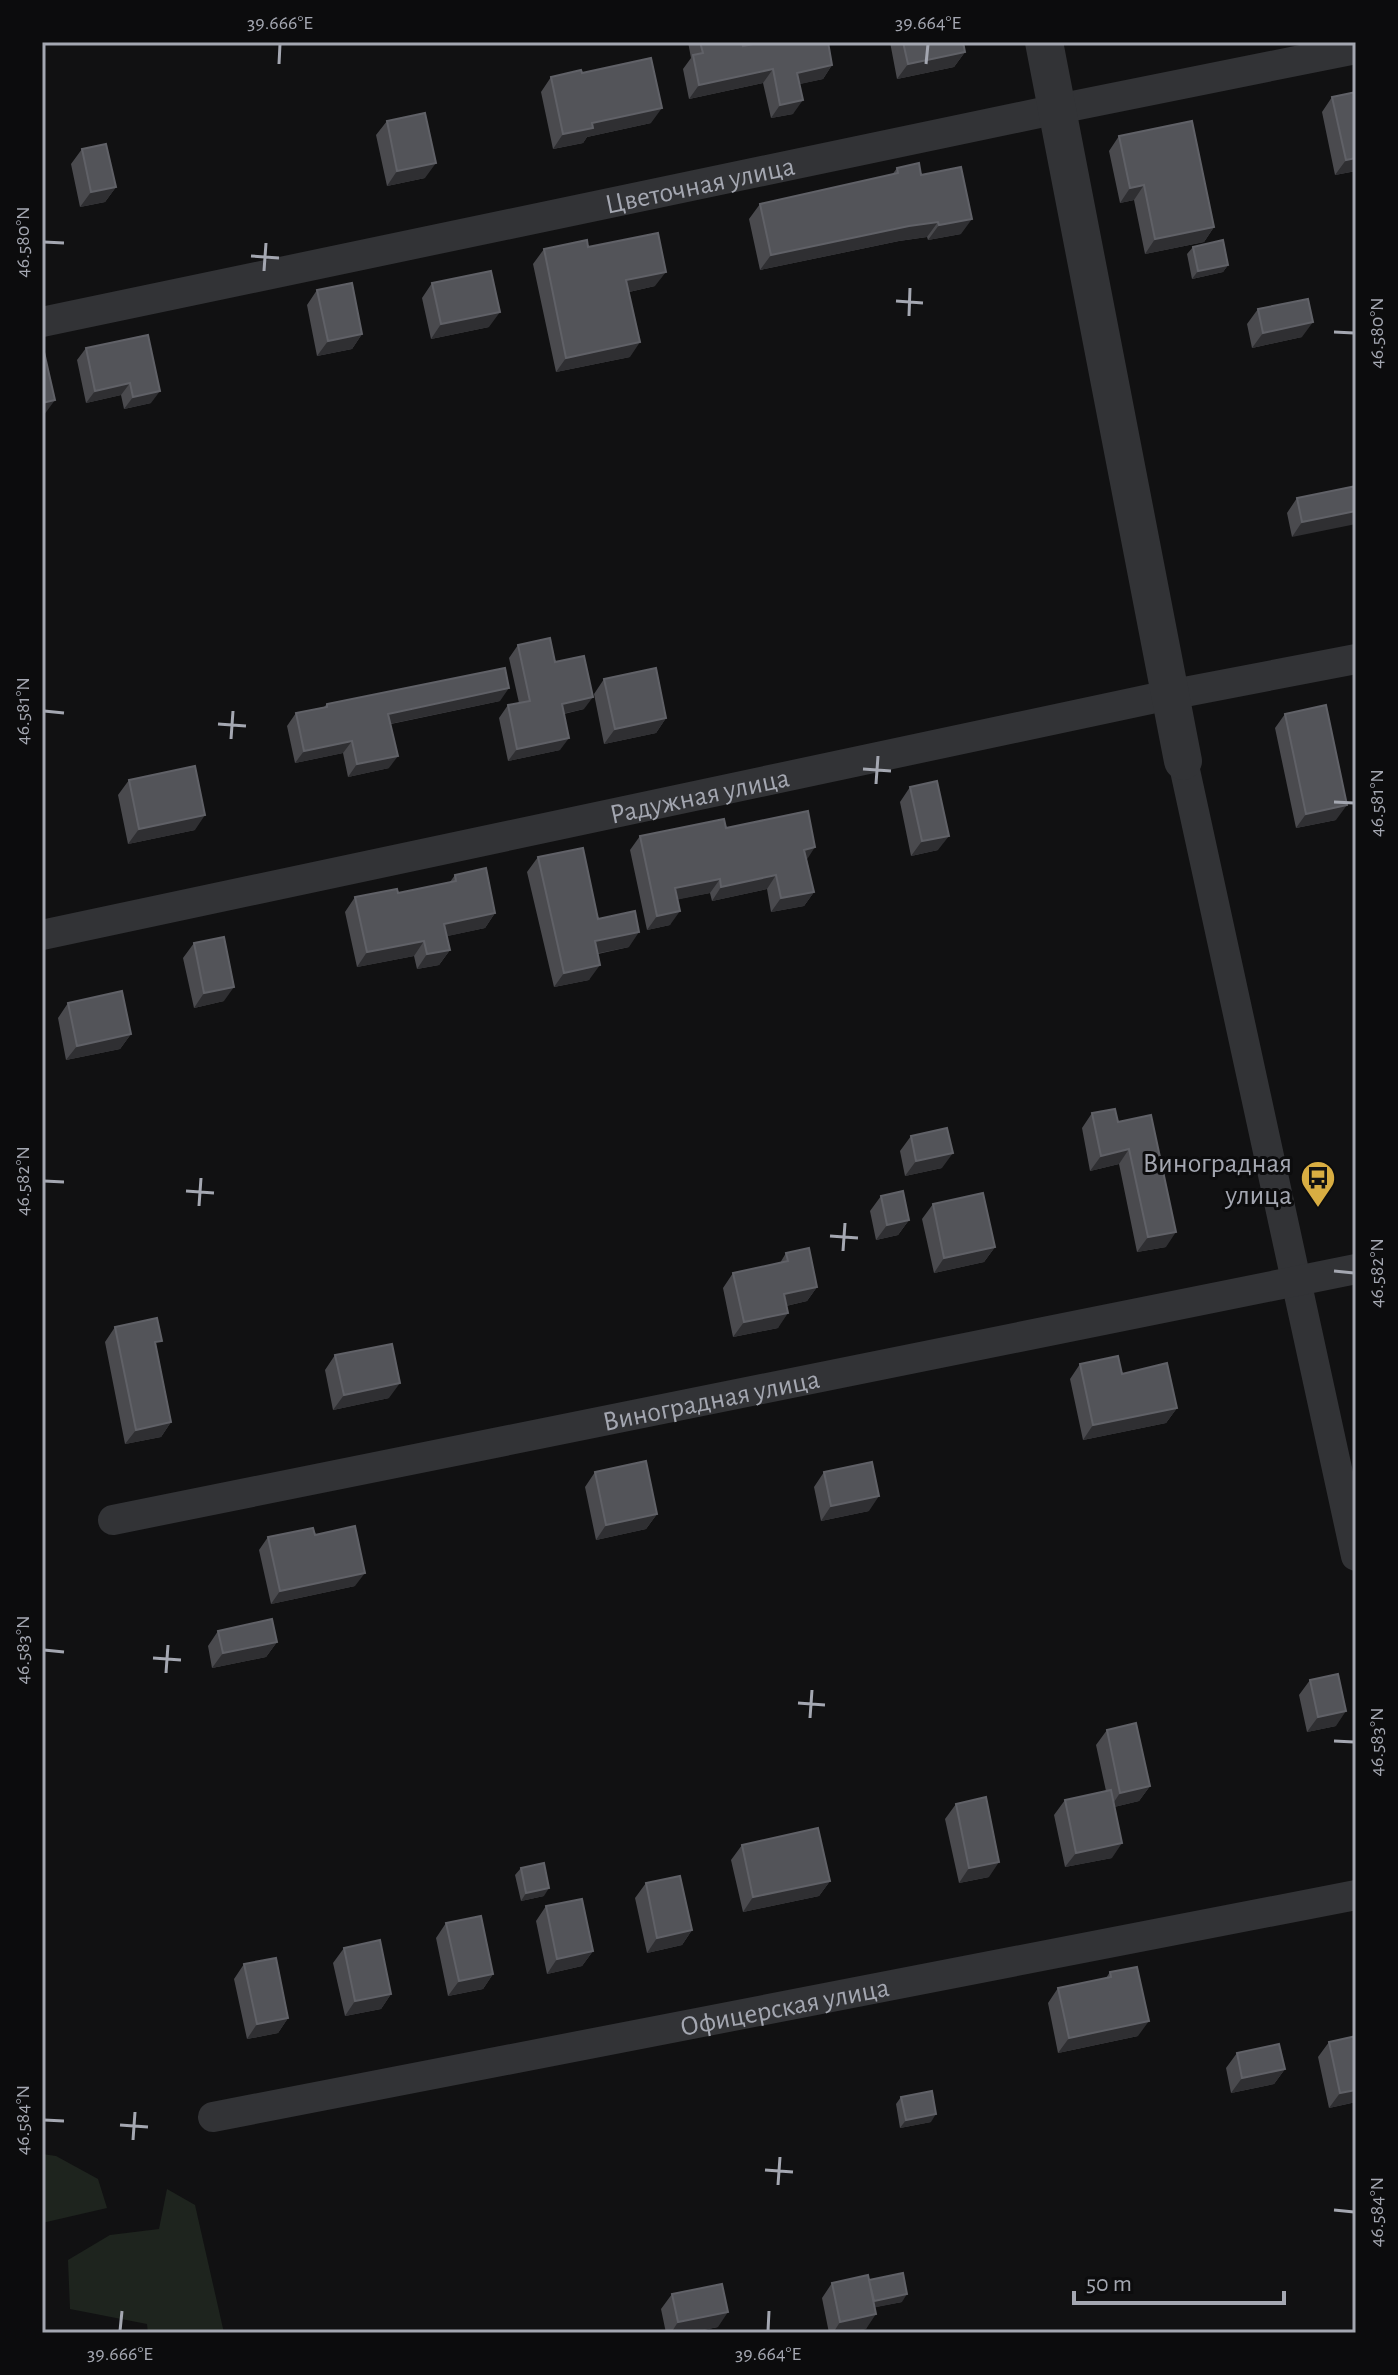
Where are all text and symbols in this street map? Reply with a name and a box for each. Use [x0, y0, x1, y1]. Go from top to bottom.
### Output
text: 39.666°E [247, 13, 313, 33]
text: 39.664°E [895, 13, 961, 33]
street label: Цветочная улица [603, 153, 798, 220]
text: 46.580°N [13, 206, 33, 278]
text: 46.580°N [1367, 297, 1387, 369]
text: 46.581°N [13, 677, 33, 745]
street label: Радужная улица [607, 764, 792, 830]
text: 46.581°N [1367, 769, 1387, 837]
text: 46.582°N [13, 1146, 33, 1216]
place label: Виноградная улица [1143, 1150, 1292, 1210]
bus stop icon: Виноградная улица [1299, 1159, 1337, 1209]
text: 46.582°N [1367, 1238, 1387, 1308]
street label: Виноградная улица [600, 1366, 823, 1437]
text: 46.583°N [13, 1615, 33, 1685]
text: 46.583°N [1367, 1707, 1387, 1777]
street label: Офицерская улица [678, 1974, 892, 2042]
text: 46.584°N [13, 2085, 33, 2155]
text: 46.584°N [1367, 2177, 1387, 2247]
scale bar [1074, 2255, 1284, 2305]
text: 50 m [1086, 2272, 1132, 2296]
text: 39.666°E [87, 2344, 153, 2364]
text: 39.664°E [735, 2344, 801, 2364]

